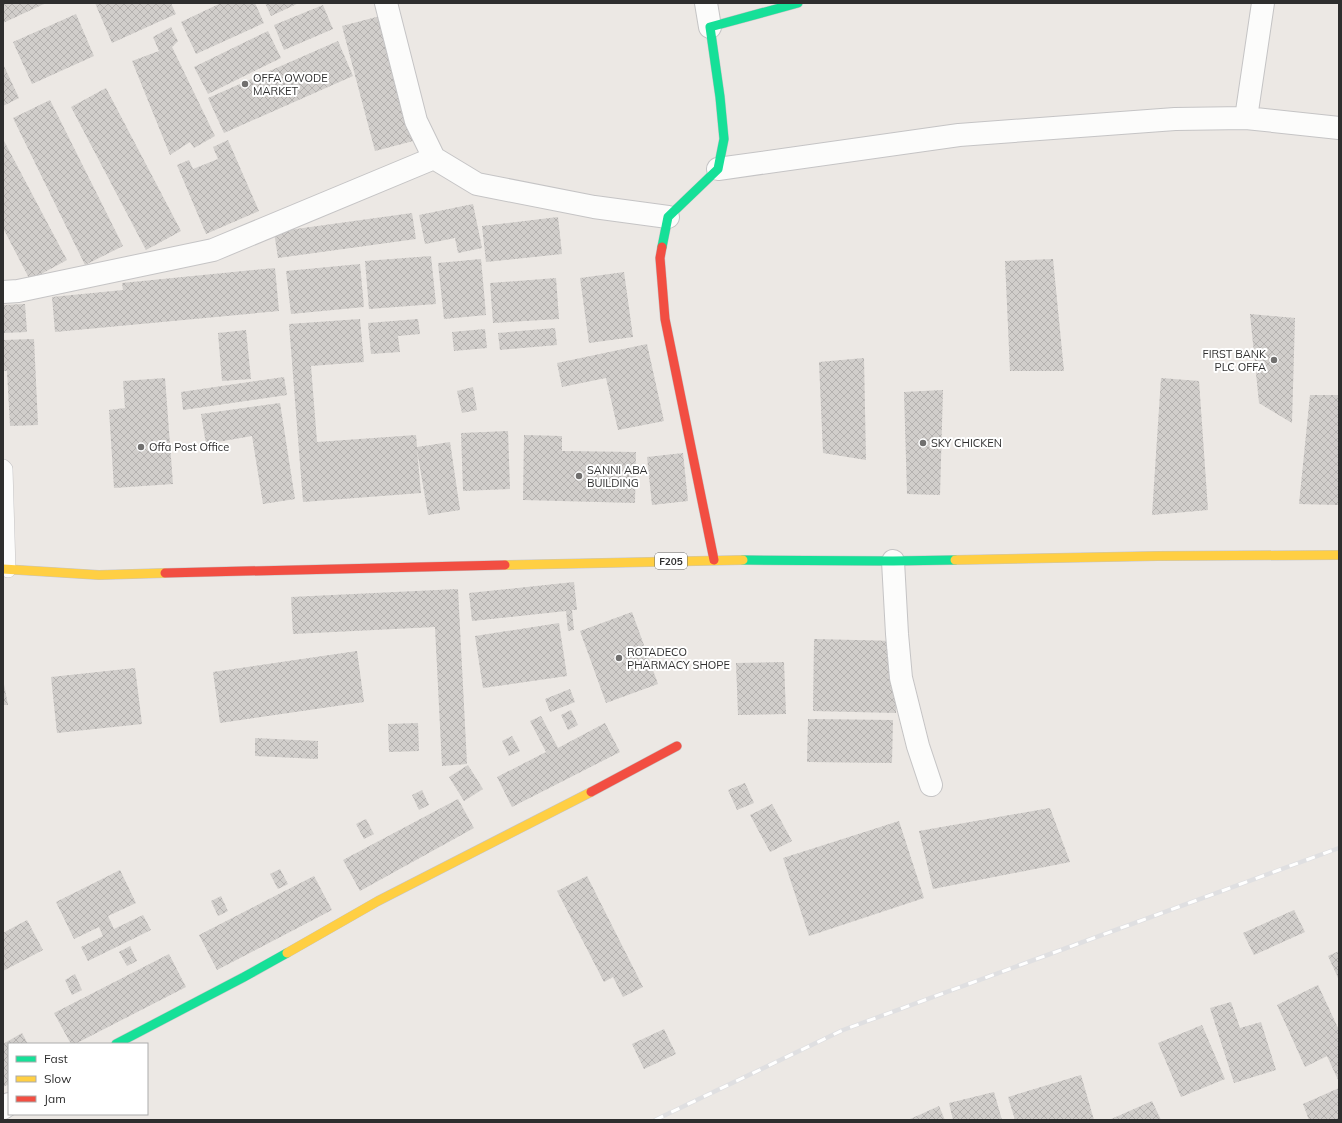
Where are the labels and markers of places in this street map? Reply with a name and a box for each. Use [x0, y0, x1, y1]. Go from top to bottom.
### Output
place label: OFFA OWODE MARKET [253, 71, 328, 98]
marker: OFFA OWODE MARKET [240, 79, 250, 89]
place label: FIRST BANK PLC OFFA [1202, 347, 1267, 374]
marker: FIRST BANK PLC OFFA [1269, 355, 1279, 365]
place label: SKY CHICKEN [931, 436, 1002, 450]
marker: SKY CHICKEN [918, 438, 928, 448]
place label: Offa Post Office [149, 440, 229, 454]
marker: Offa Post Office [136, 442, 146, 452]
place label: SANNI ABA BUILDING [587, 463, 648, 490]
marker: SANNI ABA BUILDING [574, 471, 584, 481]
place label: ROTADECO PHARMACY SHOPE [627, 645, 730, 672]
marker: ROTADECO PHARMACY SHOPE [614, 653, 624, 663]

